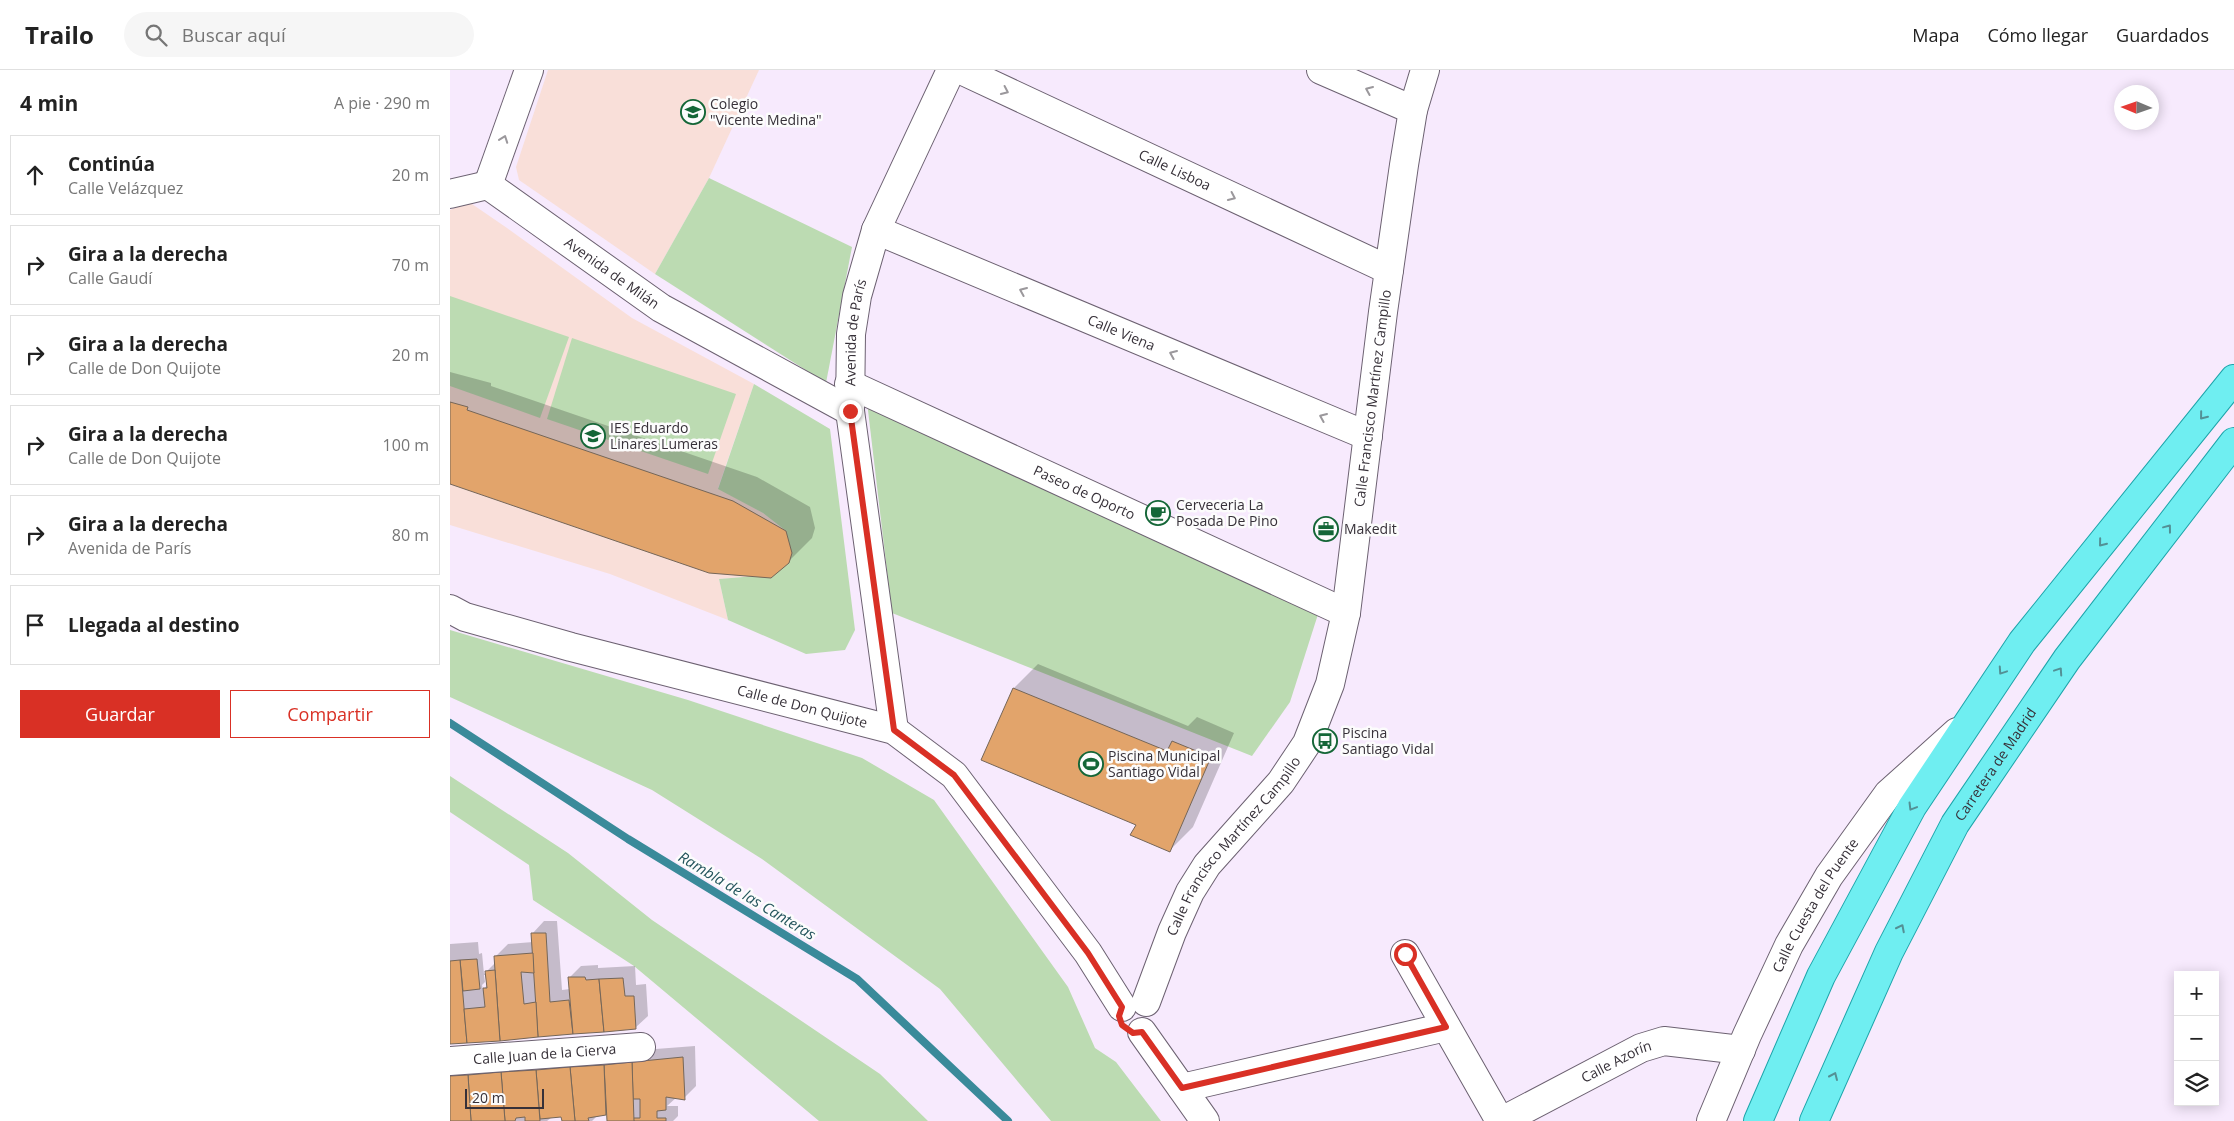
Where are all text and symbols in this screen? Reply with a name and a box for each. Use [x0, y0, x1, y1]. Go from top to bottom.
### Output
search box [124, 12, 474, 57]
text: Trailo [25, 18, 94, 51]
icon: search [142, 21, 170, 49]
text: Buscar aquí [182, 22, 286, 48]
text: Mapa [1912, 23, 1959, 47]
text: Cómo llegar [1987, 23, 2088, 47]
text: Guardados [2116, 23, 2209, 47]
one-way arrow [1000, 84, 1009, 94]
north arrow [2114, 85, 2159, 130]
one-way arrow [1365, 86, 1374, 97]
text: 4 min [20, 89, 78, 117]
text: A pie · 290 m [334, 92, 430, 114]
place label: Colegio "Vicente Medina" [710, 94, 822, 129]
school or university icon: Colegio "Vicente Medina" [680, 99, 706, 125]
one-way arrow [498, 135, 508, 144]
street label: Calle Lisboa [1136, 144, 1214, 194]
text: Continúa [68, 151, 155, 177]
icon: ahead [21, 161, 49, 189]
text: 20 m [392, 164, 429, 186]
text: Calle Velázquez [68, 177, 183, 199]
one-way arrow [1227, 190, 1236, 201]
street label: Avenida de Milán [561, 232, 663, 313]
text: Gira a la derecha [68, 241, 228, 267]
icon: right [21, 251, 49, 279]
text: 70 m [392, 254, 429, 276]
text: Calle Gaudí [68, 267, 152, 289]
street label: Avenida de París [840, 276, 871, 386]
one-way arrow [1019, 287, 1028, 297]
street label: Calle Francisco Martínez Campillo [1349, 288, 1395, 508]
street label: Calle Viena [1085, 310, 1158, 355]
text: Gira a la derecha [68, 331, 228, 357]
icon: right [21, 341, 49, 369]
text: 20 m [392, 344, 429, 366]
one-way arrow [1169, 349, 1178, 360]
text: Calle de Don Quijote [68, 357, 221, 379]
route end [839, 400, 862, 423]
one-way arrow [2200, 411, 2209, 420]
one-way arrow [1319, 412, 1327, 422]
place label: IES Eduardo Linares Lumeras [610, 418, 718, 453]
text: Gira a la derecha [68, 421, 228, 447]
school or university icon: IES Eduardo Linares Lumeras [580, 423, 606, 449]
icon: right [21, 431, 49, 459]
text: 100 m [383, 434, 429, 456]
text: Calle de Don Quijote [68, 447, 221, 469]
street label: Paseo de Oporto [1031, 460, 1138, 524]
place label: Cerveceria La Posada De Pino [1176, 495, 1278, 530]
cafe icon: Cerveceria La Posada De Pino [1145, 500, 1171, 526]
text: Gira a la derecha [68, 511, 228, 537]
office icon: Makedit [1313, 516, 1339, 542]
place label: Makedit [1344, 519, 1397, 538]
icon: right [21, 521, 49, 549]
text: 80 m [392, 524, 429, 546]
one-way arrow [2162, 525, 2170, 534]
text: Avenida de París [68, 537, 191, 559]
one-way arrow [2099, 537, 2107, 546]
icon: arrive [21, 611, 49, 639]
text: Llegada al destino [68, 612, 240, 638]
one-way arrow [1999, 666, 2008, 675]
one-way arrow [2053, 667, 2062, 677]
street label: Calle de Don Quijote [735, 680, 870, 732]
button: Guardar [20, 690, 220, 738]
button: Compartir [230, 690, 430, 738]
street label: Carretera de Madrid [1950, 704, 2040, 824]
place label: Piscina Santiago Vidal [1342, 723, 1434, 758]
bus stop icon: Piscina Santiago Vidal [1312, 728, 1338, 754]
place label: Piscina Municipal Santiago Vidal [1108, 746, 1220, 781]
sports icon: Piscina Municipal Santiago Vidal [1078, 751, 1104, 777]
street label: Calle Francisco Martínez Campillo [1162, 753, 1304, 939]
one-way arrow [1909, 801, 1919, 810]
street label: Calle Cuesta del Puente [1768, 834, 1862, 975]
water label: Rambla de las Canteras [675, 846, 820, 944]
one-way arrow [1895, 925, 1905, 934]
route start [1394, 943, 1417, 966]
map controls [2174, 971, 2219, 1106]
button: + [2174, 971, 2219, 1016]
button: − [2174, 1016, 2219, 1061]
street label: Calle Azorín [1578, 1035, 1654, 1087]
street label: Calle Juan de la Cierva [472, 1039, 617, 1068]
button: layers [2174, 1061, 2219, 1106]
one-way arrow [1827, 1072, 1838, 1081]
scale bar [465, 1086, 544, 1109]
text: 20 m [472, 1088, 505, 1107]

